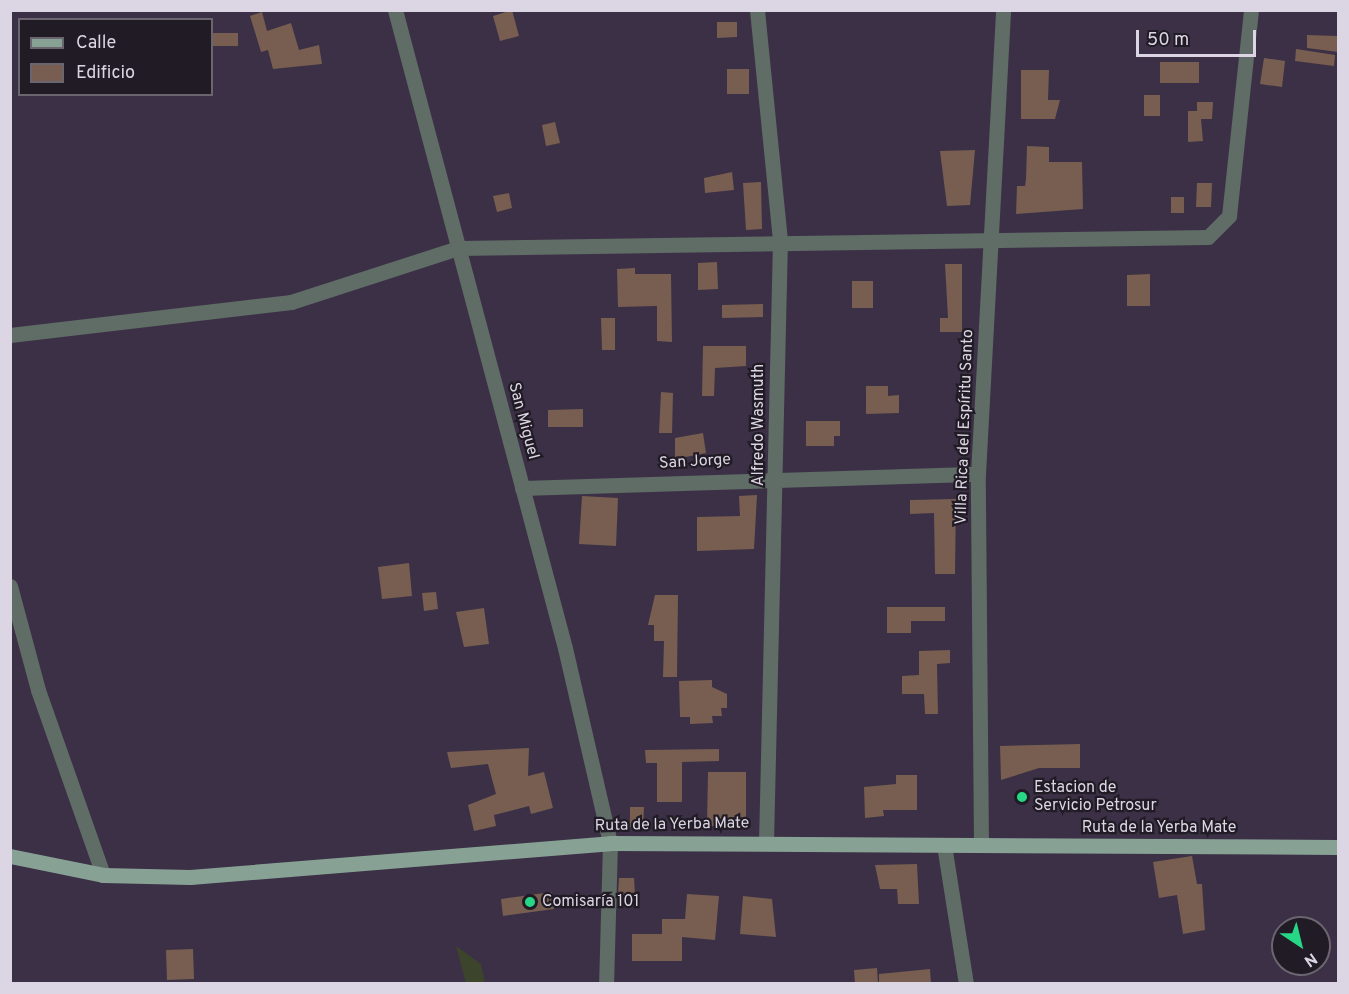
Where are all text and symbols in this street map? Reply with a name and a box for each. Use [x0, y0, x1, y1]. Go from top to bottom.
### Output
legend [18, 18, 213, 96]
scale bar [1139, 18, 1259, 56]
text: 50 m [1147, 29, 1189, 52]
text: Calle [76, 32, 116, 55]
text: Edificio [76, 62, 135, 85]
street label: Villa Rica del Espíritu Santo [952, 329, 978, 525]
street label: Alfredo Wasmuth [749, 363, 769, 487]
street label: San Miguel [504, 381, 542, 461]
street label: San Jorge [659, 451, 731, 473]
place label: Estacion de Servicio Petrosur [1034, 778, 1157, 816]
marker: Estacion de Servicio Petrosur [1015, 790, 1029, 804]
street label: Ruta de la Yerba Mate [594, 814, 750, 836]
street label: Ruta de la Yerba Mate [1081, 818, 1237, 838]
place label: Comisaría 101 [542, 892, 640, 912]
marker: Comisaría 101 [523, 895, 537, 909]
north arrow [1271, 916, 1331, 976]
text: N [1300, 948, 1321, 971]

